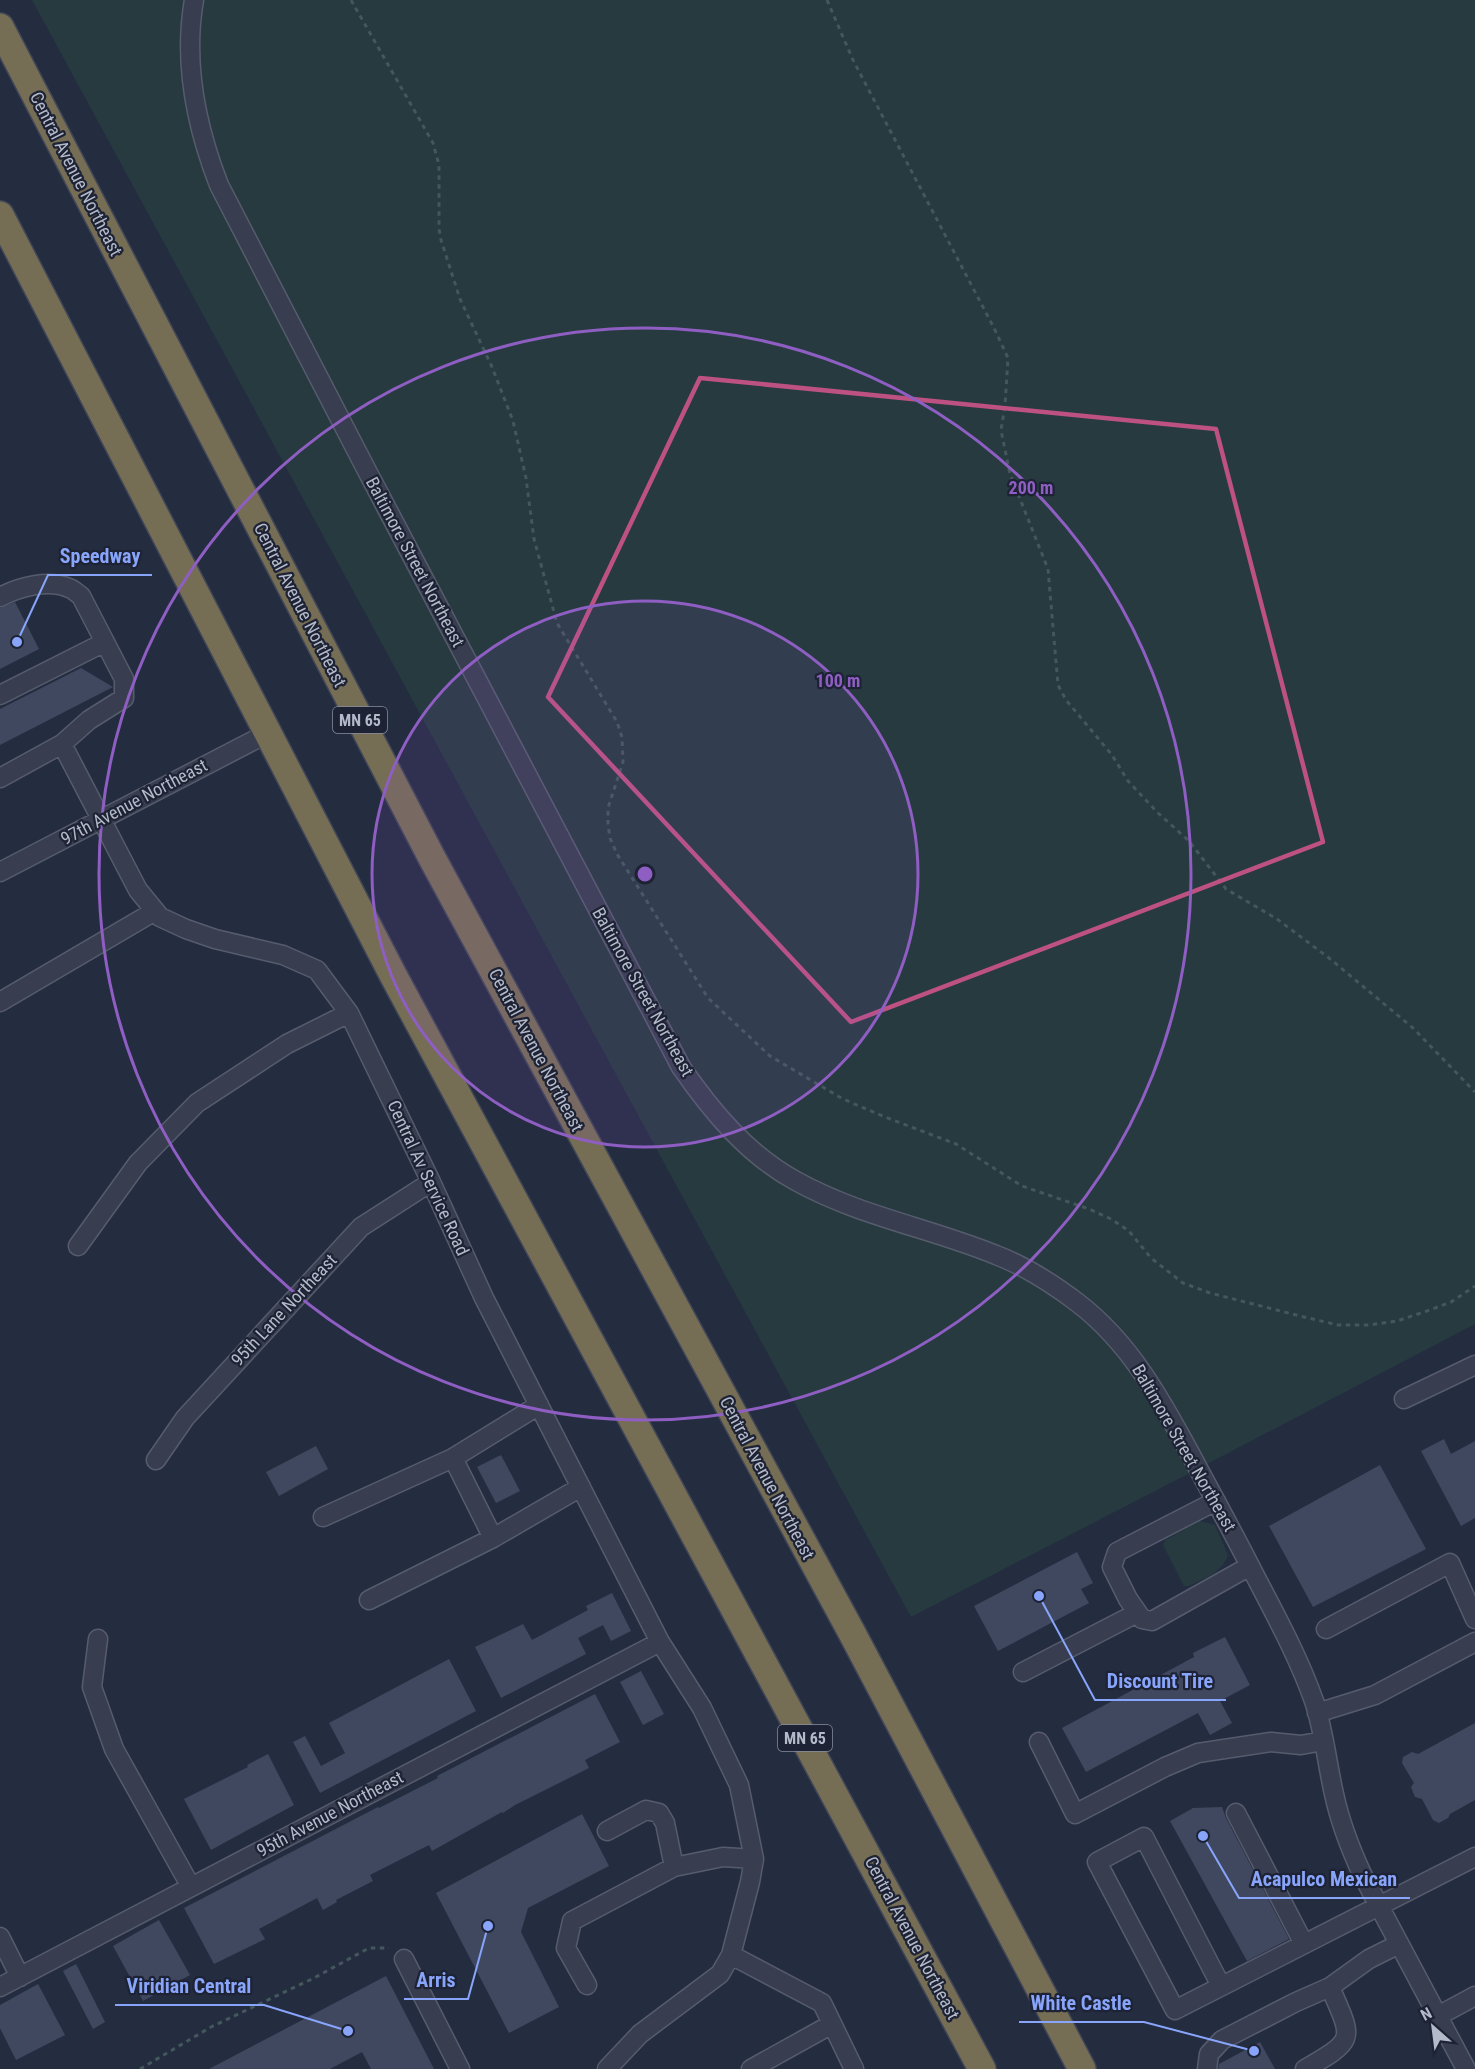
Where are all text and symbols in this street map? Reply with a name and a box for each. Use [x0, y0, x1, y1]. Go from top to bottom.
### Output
street label: Central Avenue Northeast [26, 88, 127, 259]
street label: Baltimore Street Northeast [362, 473, 469, 650]
text: 200 m [1009, 477, 1053, 498]
street label: Central Avenue Northeast [250, 519, 351, 690]
callout: Speedway [48, 537, 152, 575]
text: Speedway [60, 544, 140, 568]
text: 100 m [816, 670, 860, 691]
road number: MN 65 [333, 707, 387, 733]
street label: 97th Avenue Northeast [57, 754, 210, 849]
centre of rings [635, 864, 655, 884]
street label: Baltimore Street Northeast [588, 904, 699, 1080]
street label: Central Avenue Northeast [485, 965, 588, 1135]
street label: Central Av Service Road [383, 1097, 474, 1259]
street label: 95th Lane Northeast [226, 1249, 341, 1370]
street label: Baltimore Street Northeast [1128, 1360, 1241, 1535]
street label: Central Avenue Northeast [716, 1393, 819, 1563]
callout: Discount Tire [1095, 1662, 1226, 1700]
text: Discount Tire [1107, 1669, 1213, 1693]
road number: MN 65 [778, 1725, 832, 1751]
street label: 95th Avenue Northeast [253, 1766, 406, 1861]
street label: Central Avenue Northeast [861, 1853, 964, 2023]
callout: Acapulco Mexican [1239, 1860, 1410, 1898]
text: Acapulco Mexican [1251, 1867, 1397, 1891]
callout: Arris [404, 1961, 468, 1999]
callout: Viridian Central [115, 1967, 264, 2005]
text: Arris [416, 1968, 456, 1992]
text: Viridian Central [127, 1974, 251, 1998]
callout: White Castle [1019, 1984, 1144, 2022]
text: White Castle [1031, 1991, 1131, 2015]
north arrow [1403, 1997, 1463, 2057]
text: N [1417, 2004, 1435, 2025]

